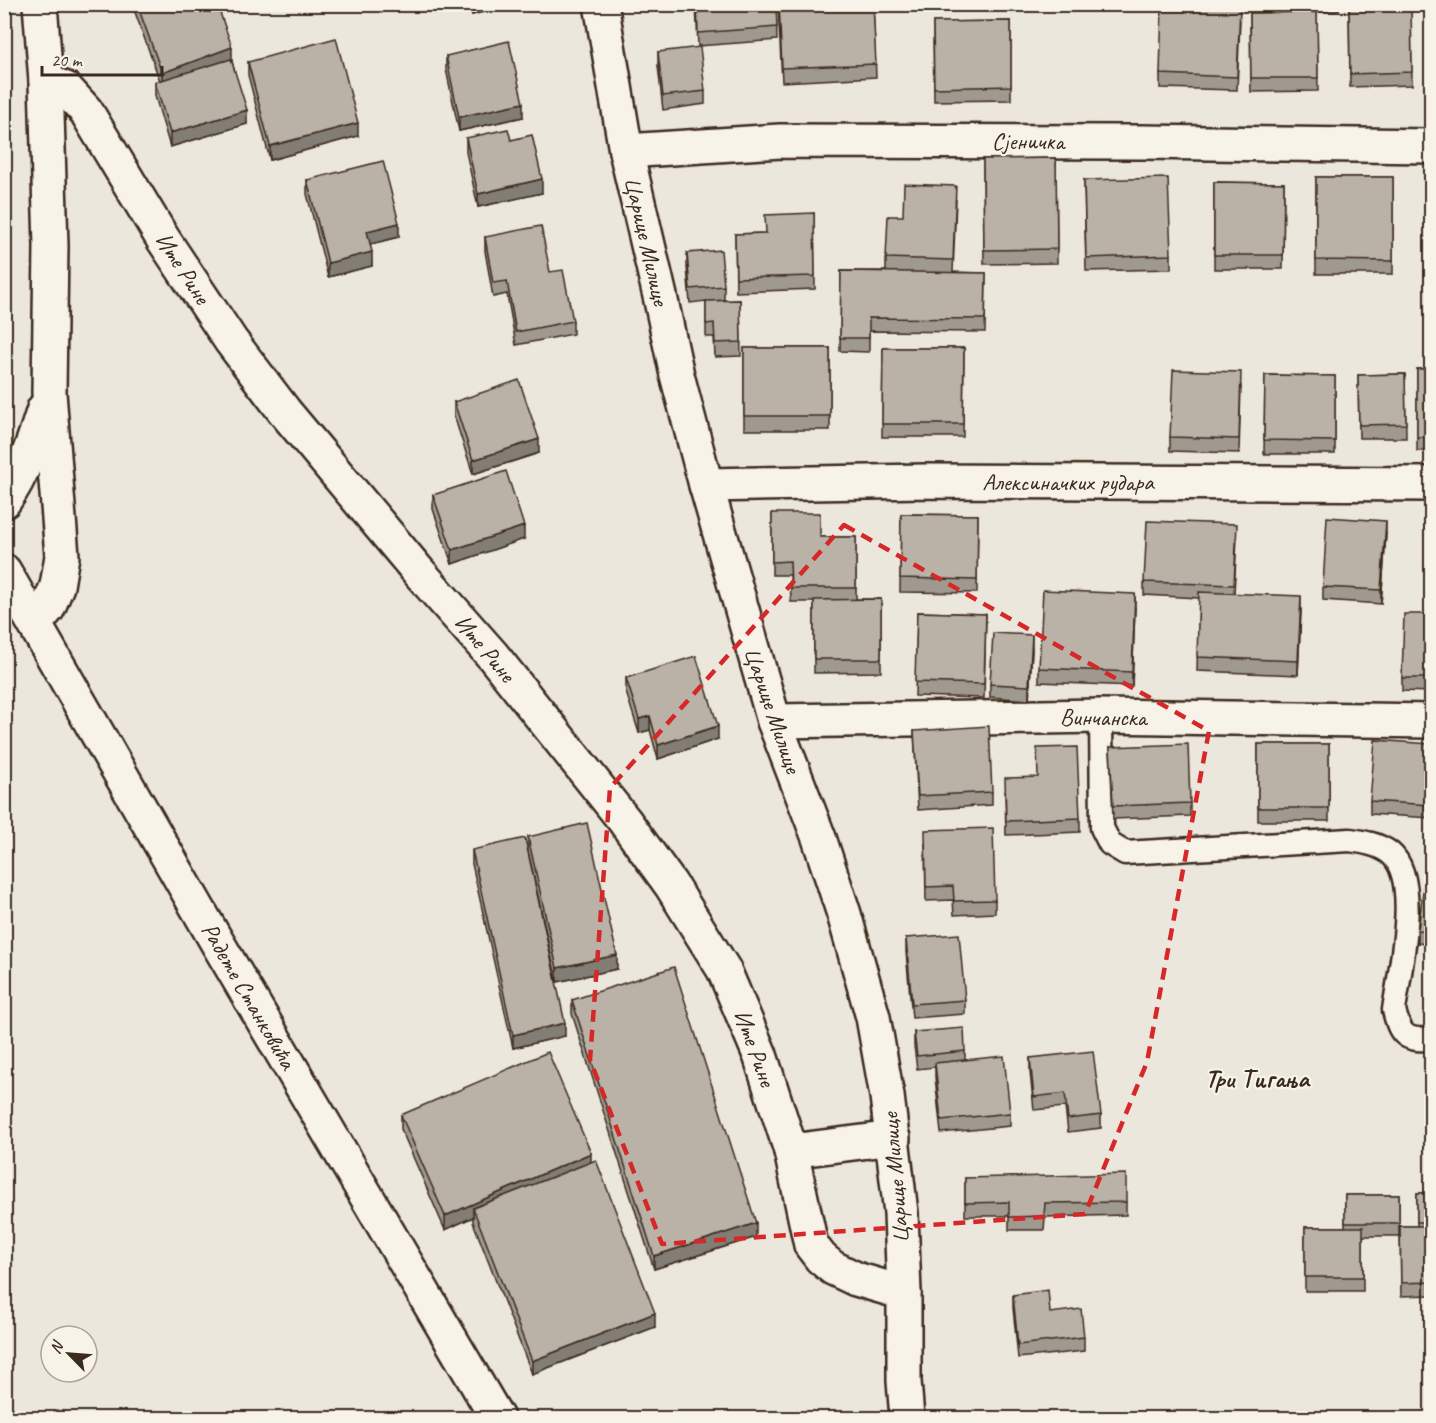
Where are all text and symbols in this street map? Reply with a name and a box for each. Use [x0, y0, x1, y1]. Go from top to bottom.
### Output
scale bar [42, 39, 162, 77]
text: 20 m [51, 49, 84, 71]
street label: Сјеничка [992, 126, 1066, 156]
street label: Царице Милице [618, 174, 677, 310]
street label: Ите Рине [149, 226, 218, 311]
street label: Алексиначких рудара [982, 467, 1155, 497]
street label: Ите Рине [448, 608, 524, 690]
street label: Царице Милице [737, 643, 809, 779]
street label: Винчанска [1060, 702, 1148, 732]
street label: Радете Станковића [195, 917, 304, 1076]
street label: Ите Рине [727, 1005, 783, 1093]
district label: Три Тигања [1205, 1062, 1311, 1095]
street label: Царице Милице [874, 1109, 916, 1245]
north arrow [39, 1324, 99, 1384]
text: N [45, 1337, 69, 1357]

